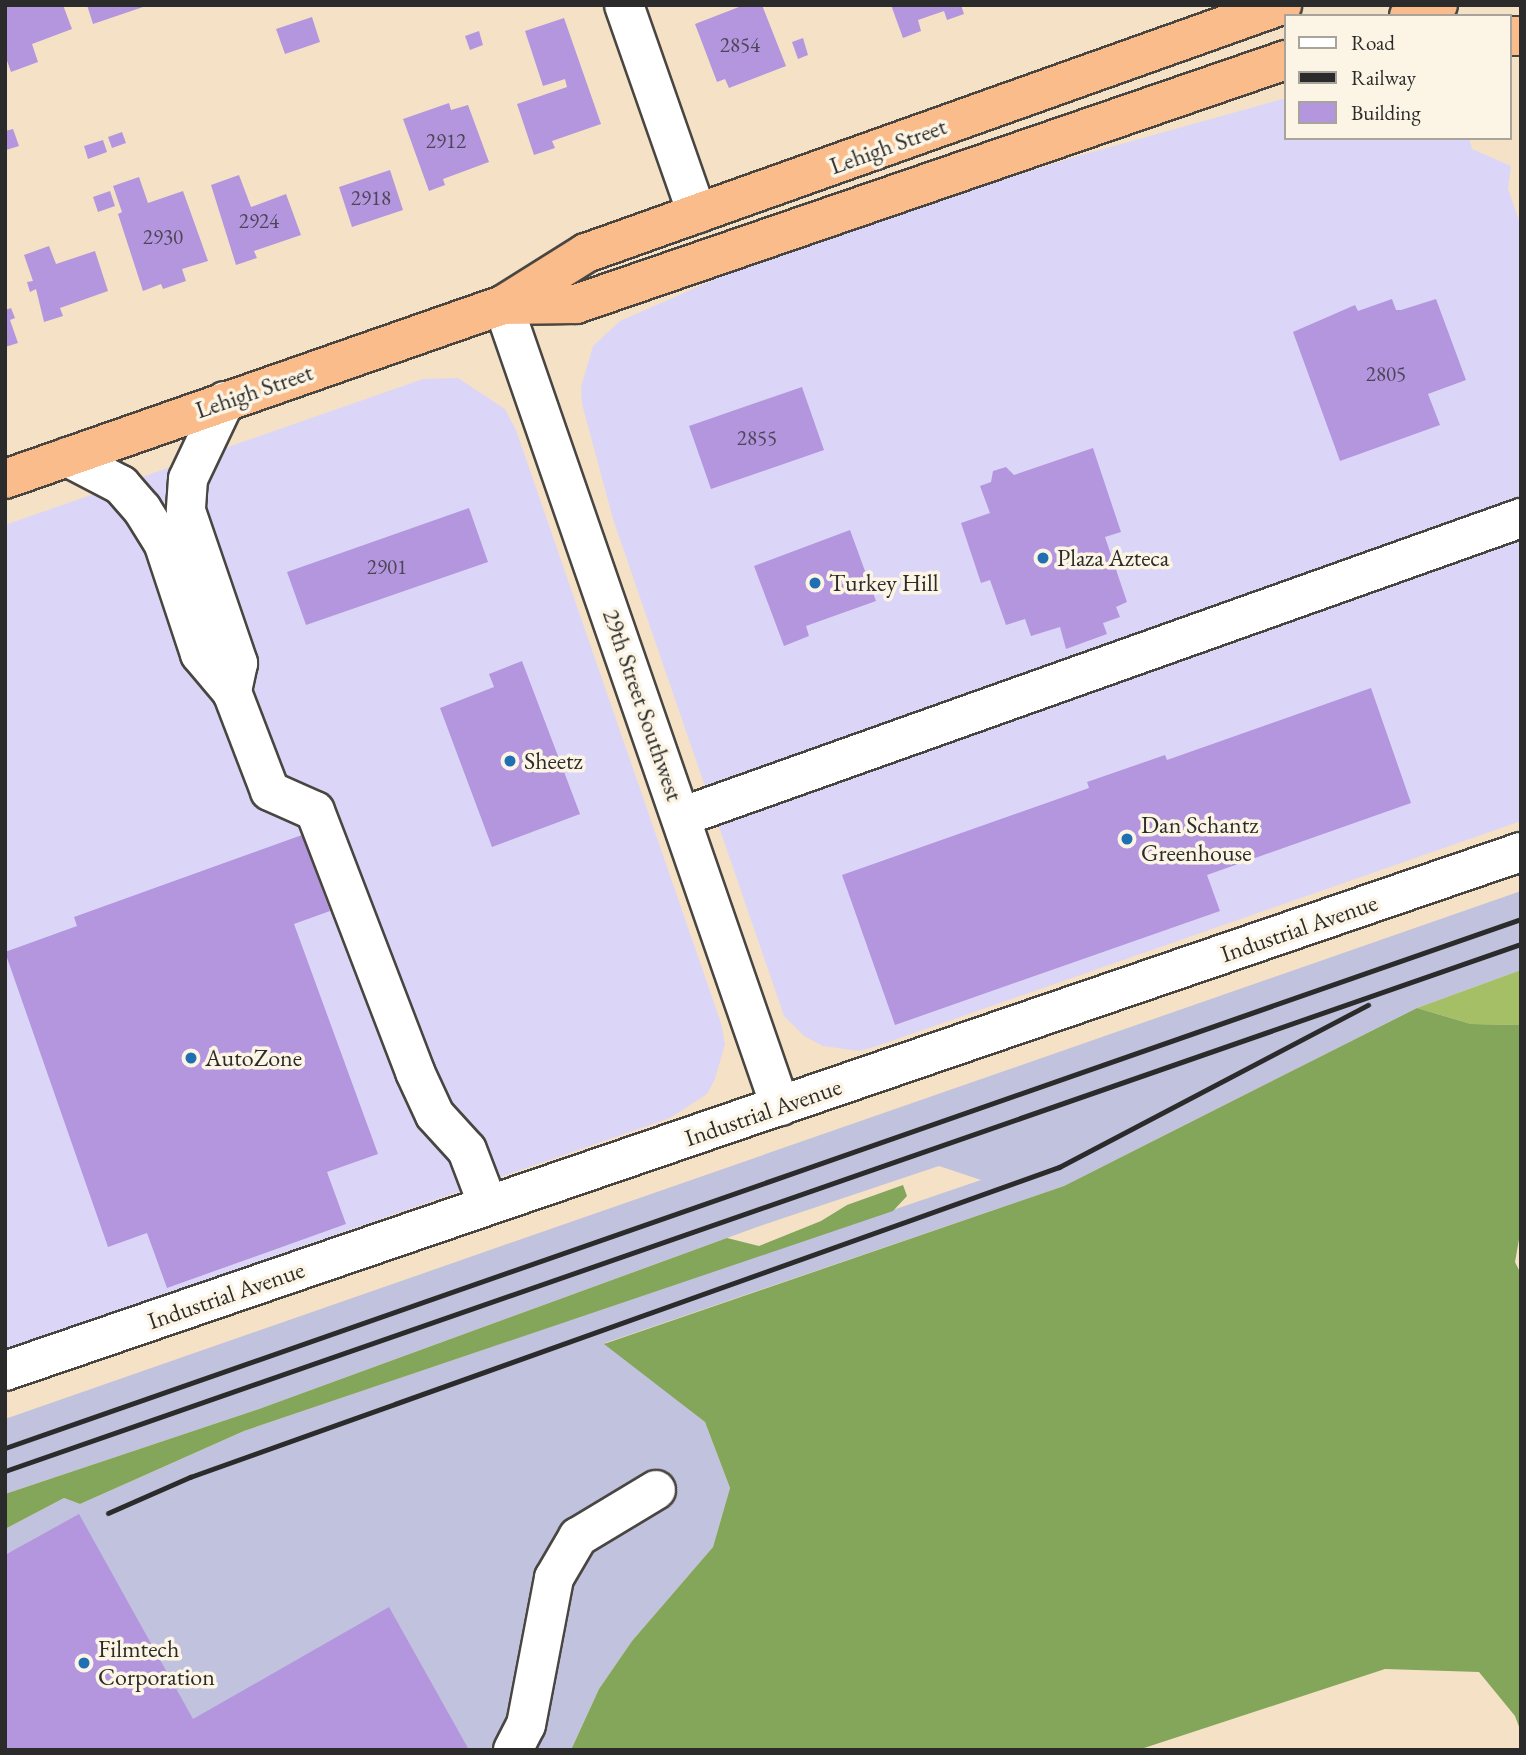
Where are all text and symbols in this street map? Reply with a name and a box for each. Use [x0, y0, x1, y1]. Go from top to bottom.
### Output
legend [1284, 14, 1512, 140]
text: Road [1351, 29, 1395, 56]
house number: 2854 [720, 32, 760, 58]
text: Railway [1351, 64, 1416, 91]
text: Building [1351, 99, 1421, 126]
street label: Lehigh Street [826, 112, 950, 180]
house number: 2912 [426, 128, 466, 154]
house number: 2918 [351, 185, 391, 211]
house number: 2924 [239, 208, 279, 234]
house number: 2930 [143, 224, 183, 250]
street label: Lehigh Street [192, 358, 316, 424]
house number: 2805 [1366, 361, 1406, 387]
house number: 2855 [737, 425, 777, 451]
place label: Plaza Azteca [1057, 544, 1169, 572]
marker: Plaza Azteca [1035, 550, 1051, 566]
house number: 2901 [367, 554, 407, 580]
place label: Turkey Hill [829, 569, 939, 597]
marker: Turkey Hill [807, 575, 823, 591]
street label: 29th Street Southwest [597, 605, 689, 805]
place label: Sheetz [524, 747, 583, 775]
marker: Sheetz [502, 753, 518, 769]
place label: Dan Schantz Greenhouse [1141, 811, 1258, 867]
marker: Dan Schantz Greenhouse [1119, 831, 1135, 847]
street label: Industrial Avenue [1217, 888, 1381, 968]
place label: AutoZone [205, 1044, 302, 1072]
marker: AutoZone [183, 1050, 199, 1066]
street label: Industrial Avenue [681, 1072, 845, 1152]
street label: Industrial Avenue [144, 1255, 308, 1335]
place label: Filmtech Corporation [98, 1635, 215, 1691]
marker: Filmtech Corporation [76, 1655, 92, 1671]

